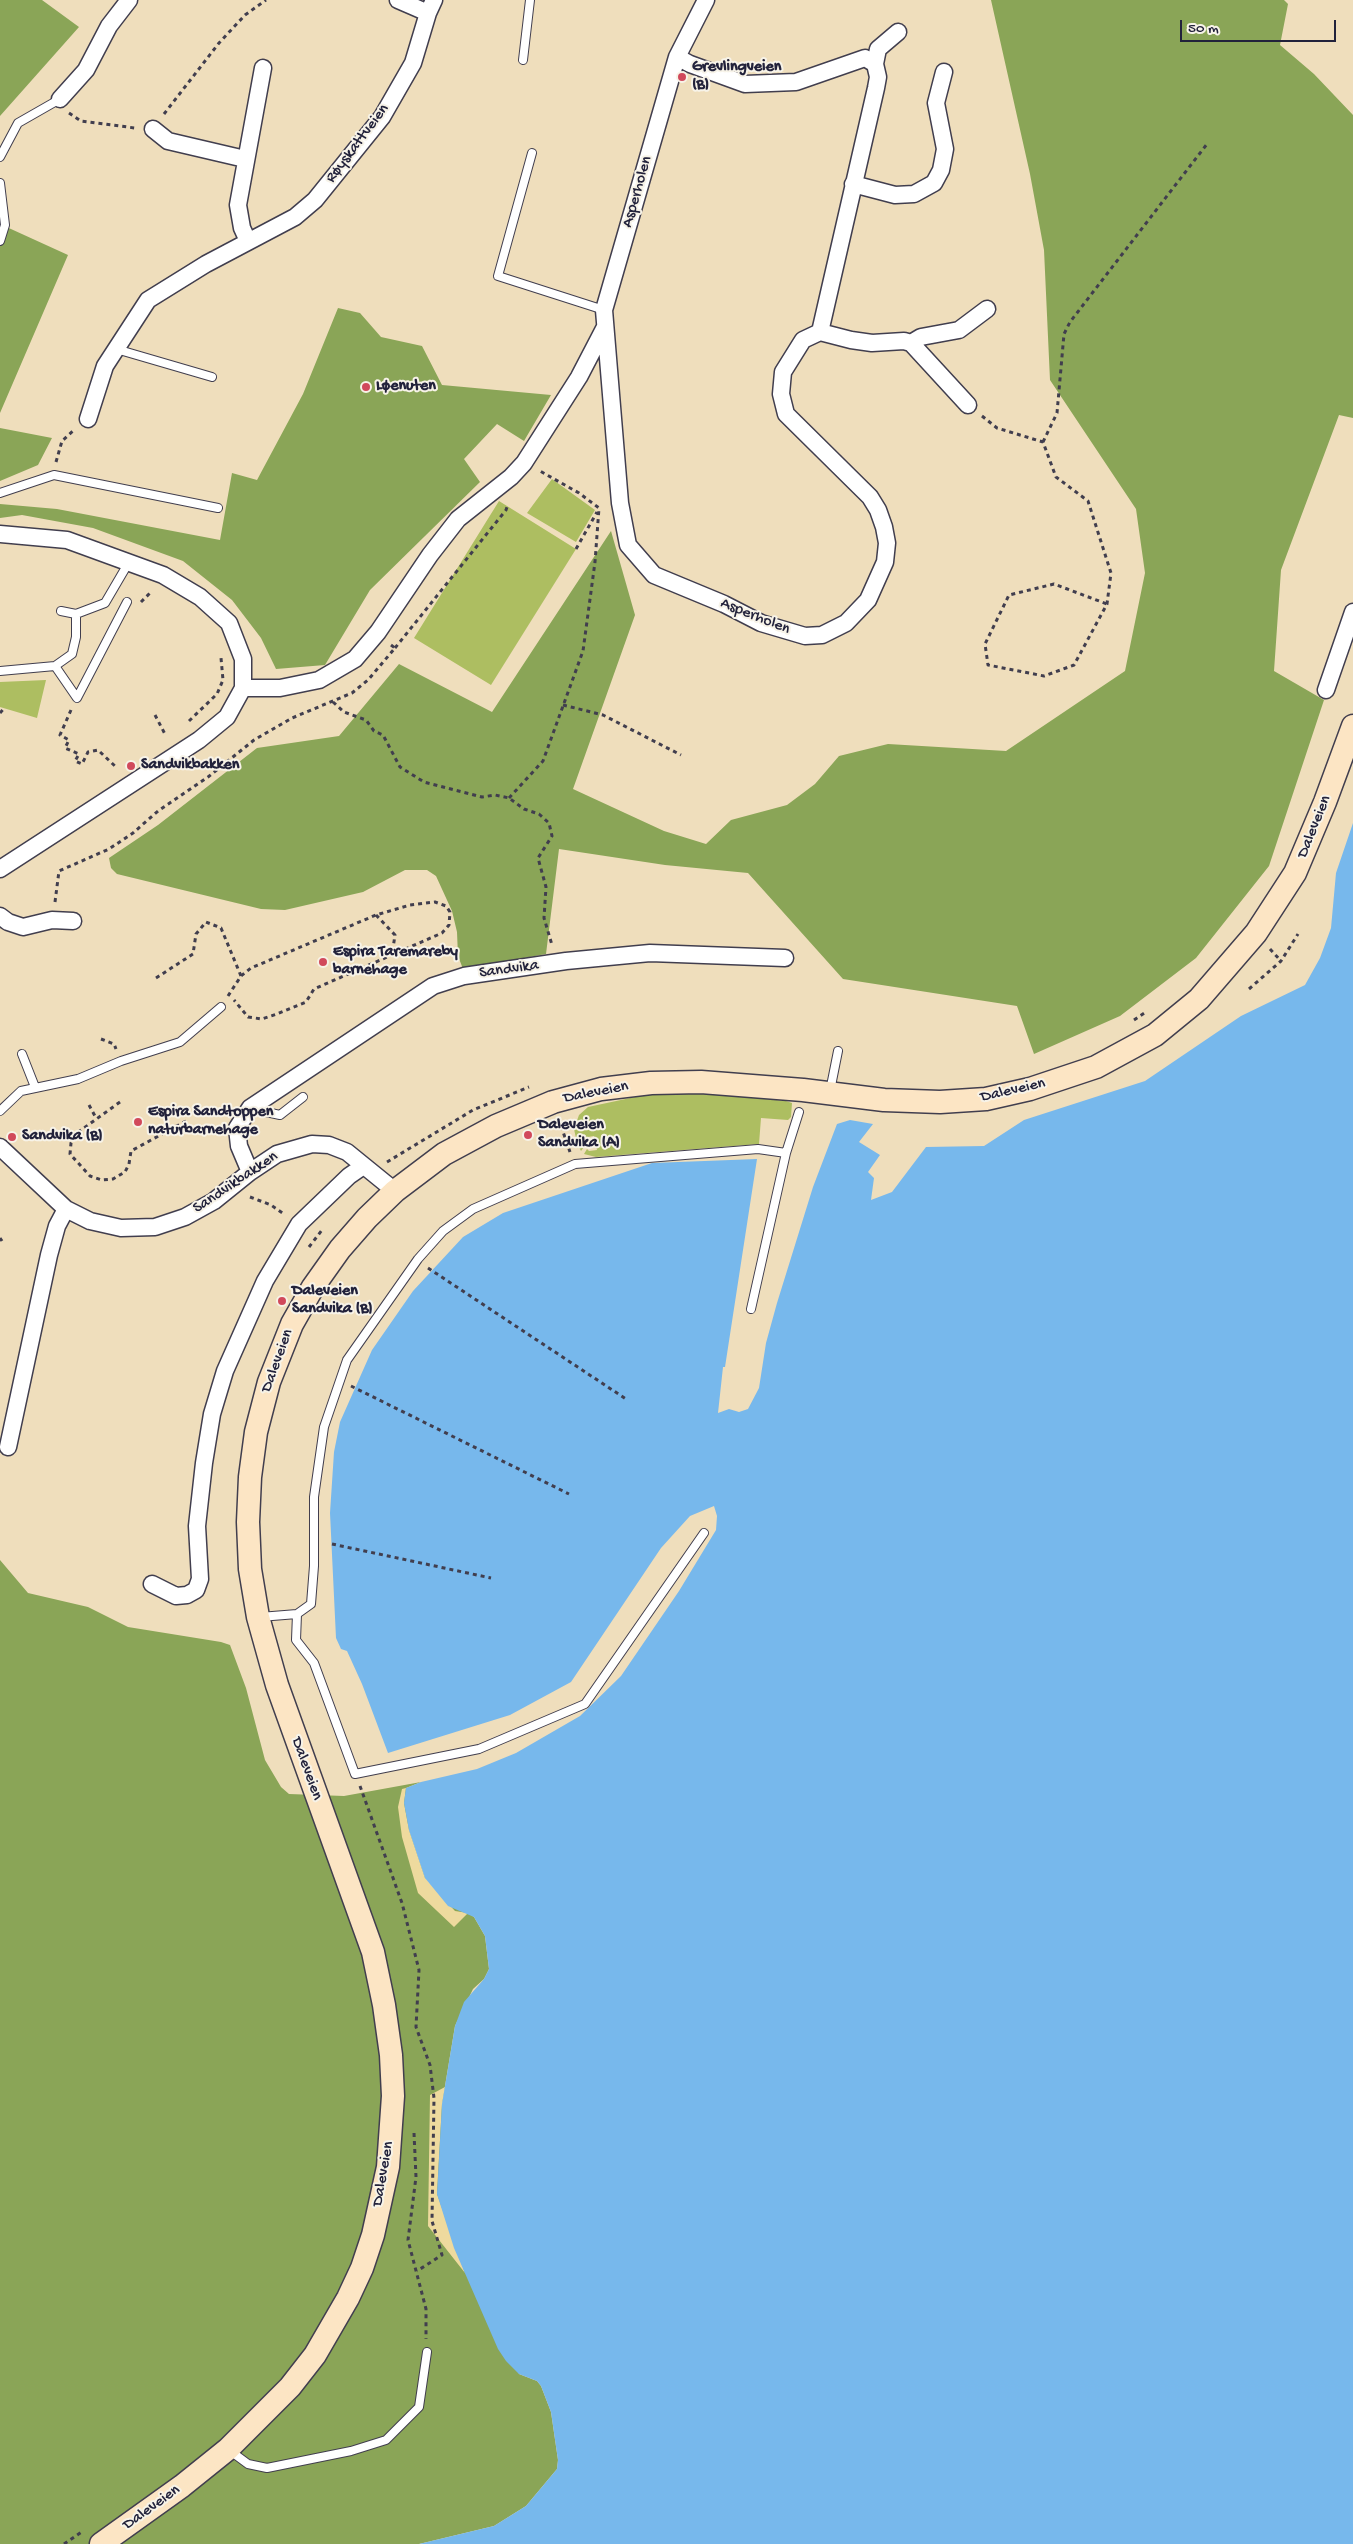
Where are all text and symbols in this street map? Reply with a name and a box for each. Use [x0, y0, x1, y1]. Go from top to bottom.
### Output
scale bar [1183, 10, 1339, 42]
text: 50 m [1188, 20, 1219, 38]
place label: Grevlingveien (B) [692, 58, 781, 96]
marker: Grevlingveien (B) [676, 71, 688, 83]
street label: Røyskattveien [322, 101, 394, 187]
street label: Asperholen [619, 154, 657, 230]
place label: Løenuten [376, 377, 436, 397]
marker: Løenuten [360, 381, 372, 393]
street label: Asperholen [717, 594, 793, 640]
place label: Sandvikbakken [141, 756, 239, 776]
marker: Sandvikbakken [125, 760, 137, 772]
street label: Daleveien [1294, 793, 1336, 861]
place label: Espira Taremareby barnehage [333, 943, 458, 981]
marker: Espira Taremareby barnehage [317, 956, 329, 968]
street label: Sandvika [478, 956, 540, 984]
street label: Daleveien [979, 1074, 1047, 1108]
street label: Daleveien [562, 1077, 630, 1109]
place label: Espira Sandtoppen naturbarnehage [148, 1103, 273, 1141]
marker: Espira Sandtoppen naturbarnehage [132, 1116, 144, 1128]
place label: Daleveien Sandvika (A) [538, 1116, 620, 1154]
place label: Sandvika (B) [22, 1127, 103, 1147]
marker: Daleveien Sandvika (A) [522, 1129, 534, 1141]
marker: Sandvika (B) [6, 1131, 18, 1143]
street label: Sandvikbakken [190, 1148, 282, 1218]
place label: Daleveien Sandvika (B) [292, 1282, 373, 1320]
marker: Daleveien Sandvika (B) [276, 1295, 288, 1307]
street label: Daleveien [258, 1327, 298, 1395]
street label: Daleveien [286, 1735, 326, 1803]
street label: Daleveien [369, 2140, 399, 2208]
street label: Daleveien [120, 2481, 184, 2535]

